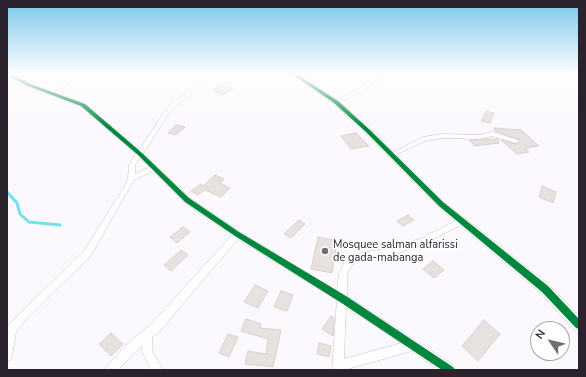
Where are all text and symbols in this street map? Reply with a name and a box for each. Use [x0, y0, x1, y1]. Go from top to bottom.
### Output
place label: Mosquee salman alfarissi de gada-mabanga [333, 238, 458, 264]
marker: Mosquee salman alfarissi de gada-mabanga [320, 246, 330, 256]
north arrow [530, 321, 570, 361]
text: N [532, 327, 549, 342]

